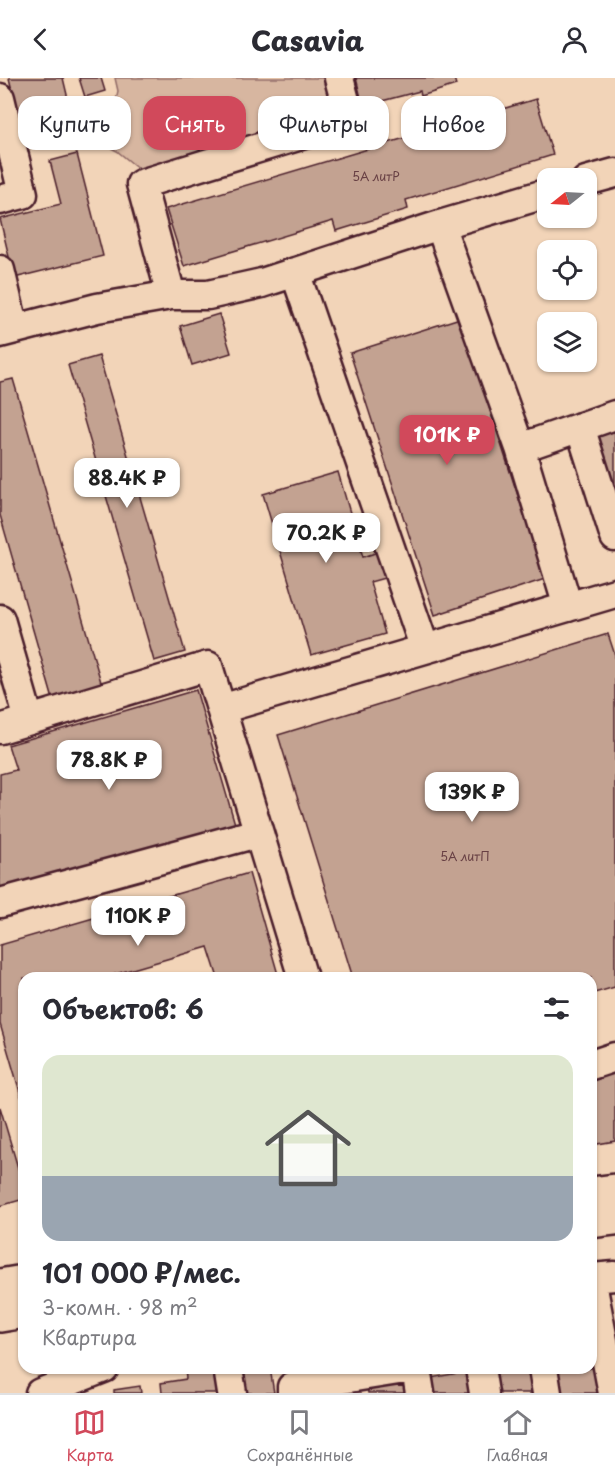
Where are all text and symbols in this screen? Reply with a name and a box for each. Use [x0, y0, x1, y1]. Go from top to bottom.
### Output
text: Casavia [251, 19, 364, 60]
icon: back [24, 23, 57, 56]
icon: person [558, 23, 591, 56]
chip: Купить [18, 96, 131, 150]
chip: Снять [143, 96, 246, 150]
chip: Фильтры [258, 96, 389, 150]
chip: Новое [401, 96, 506, 150]
house number: 5А литР [352, 167, 400, 185]
north arrow [537, 168, 597, 228]
map controls [537, 168, 597, 372]
button: locate [537, 240, 597, 300]
button: layers [537, 312, 597, 372]
pin: 101K ₽ [398, 415, 496, 466]
text: 101K ₽ [414, 419, 480, 449]
pin: 88.4K ₽ [72, 458, 182, 509]
text: 88.4K ₽ [88, 462, 166, 492]
pin: 70.2K ₽ [271, 513, 381, 564]
text: 70.2K ₽ [286, 517, 366, 547]
pin: 78.8K ₽ [54, 740, 164, 791]
text: 78.8K ₽ [71, 744, 147, 774]
pin: 139K ₽ [423, 772, 521, 823]
text: 139K ₽ [439, 776, 505, 806]
house number: 5А литП [440, 847, 490, 865]
pin: 110K ₽ [89, 896, 187, 947]
text: 110K ₽ [105, 900, 171, 930]
text: Объектов: 6 [42, 989, 204, 1028]
icon: filters [540, 992, 573, 1025]
icon: home [254, 1094, 362, 1202]
text: 101 000 ₽/мес. [42, 1253, 241, 1292]
text: 3-комн. · 98 m² [42, 1292, 198, 1322]
text: Квартира [42, 1322, 136, 1352]
tab: Карта [67, 1406, 113, 1466]
tab: Сохранённые [247, 1406, 353, 1466]
tab: Главная [487, 1406, 548, 1466]

